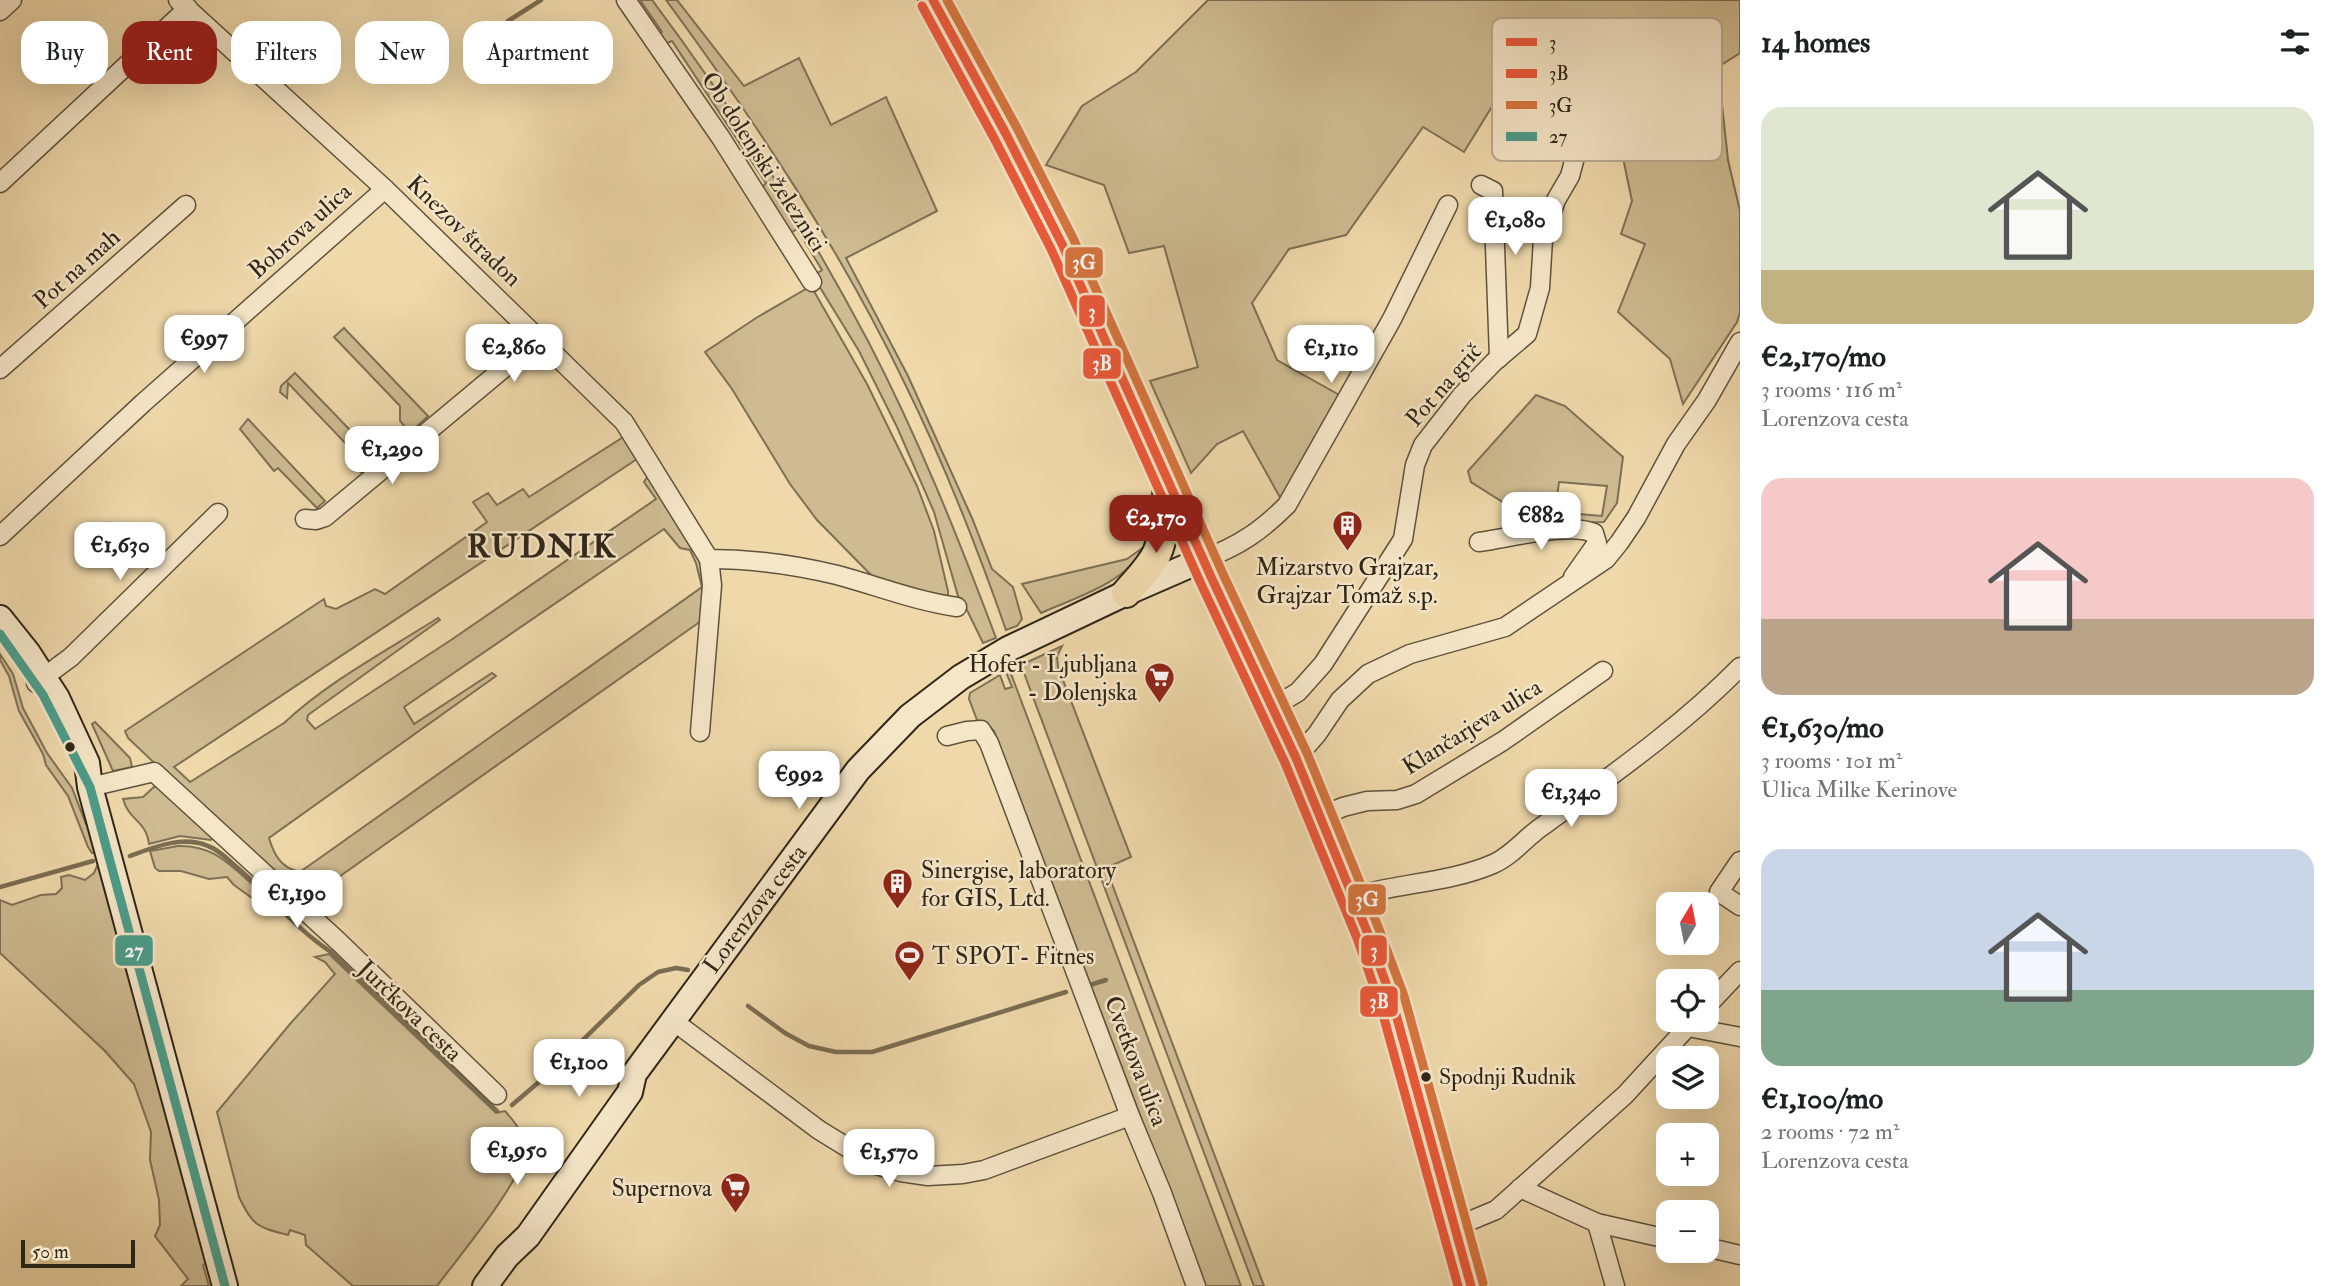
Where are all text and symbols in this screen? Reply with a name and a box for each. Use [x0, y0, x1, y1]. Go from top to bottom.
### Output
legend [1492, 18, 1722, 161]
chip: Buy [21, 21, 108, 84]
chip: Rent [122, 21, 217, 84]
chip: Filters [231, 21, 341, 84]
chip: New [355, 21, 449, 84]
chip: Apartment [463, 21, 613, 84]
icon: filters [2276, 23, 2314, 61]
text: 14 homes [1761, 24, 1870, 61]
text: 3 [1549, 31, 1556, 55]
text: 3B [1549, 62, 1569, 86]
street label: Ob dolenjski železnici [694, 66, 834, 258]
text: 3G [1549, 94, 1572, 118]
text: 27 [1549, 125, 1568, 149]
icon: home [1975, 152, 2101, 278]
street label: Knezov štradon [400, 168, 528, 294]
street label: Bobrova ulica [242, 176, 359, 286]
pin: €1,080 [1458, 198, 1572, 257]
text: €1,080 [1484, 205, 1546, 234]
street label: Pot na mah [27, 222, 127, 316]
line badge: 3G [1064, 246, 1104, 279]
text: 3G [1072, 251, 1096, 275]
line badge: 3 [1078, 294, 1106, 328]
text: 3 [1088, 300, 1096, 324]
pin: €997 [163, 316, 245, 375]
text: €997 [180, 323, 228, 352]
pin: €2,860 [457, 324, 571, 384]
pin: €1,110 [1274, 326, 1388, 385]
text: €2,860 [482, 332, 546, 361]
text: €1,110 [1303, 333, 1359, 362]
street label: Pot na grič [1399, 336, 1489, 434]
text: €2,170/mo [1761, 338, 1886, 375]
line badge: 3B [1082, 347, 1122, 380]
text: 3B [1092, 352, 1112, 376]
text: 3 rooms · 116 m² [1761, 375, 1902, 404]
text: Lorenzova cesta [1761, 404, 1909, 433]
pin: €1,290 [335, 426, 449, 486]
text: €1,290 [361, 434, 423, 463]
pin: €882 [1500, 492, 1582, 552]
pin: €2,170 [1099, 496, 1213, 555]
text: €882 [1518, 500, 1564, 529]
text: €2,170 [1125, 503, 1187, 532]
building icon: Mizarstvo Grajzar, Grajzar Tomaž s.p. [1330, 508, 1364, 552]
pin: €1,630 [63, 522, 177, 582]
icon: home [1975, 523, 2101, 649]
district label: RUDNIK [467, 527, 617, 567]
text: €1,630 [90, 530, 150, 559]
place label: Mizarstvo Grajzar, Grajzar Tomaž s.p. [1255, 552, 1439, 611]
place label: Hofer - Ljubljana - Dolenjska [968, 649, 1138, 708]
supermarket icon: Hofer - Ljubljana - Dolenjska [1143, 661, 1177, 705]
street label: Klančarjeva ulica [1396, 671, 1548, 782]
text: €1,630/mo [1761, 709, 1884, 746]
unlabelled marker [63, 740, 77, 754]
text: 3 rooms · 101 m² [1761, 746, 1902, 775]
pin: €992 [758, 752, 840, 811]
text: €992 [775, 759, 823, 788]
pin: €1,340 [1514, 770, 1628, 829]
text: Ulica Milke Kerinove [1761, 775, 1957, 804]
text: €1,340 [1541, 777, 1601, 806]
street label: Lorenzova cesta [696, 837, 814, 980]
place label: Sinergise, laboratory for GIS, Ltd. [921, 855, 1116, 914]
building icon: Sinergise, laboratory for GIS, Ltd. [881, 867, 915, 911]
pin: €1,190 [240, 870, 354, 930]
text: €1,190 [268, 878, 326, 907]
line badge: 3G [1347, 883, 1387, 916]
text: 3G [1355, 888, 1379, 912]
north arrow [1656, 892, 1718, 956]
map controls [1656, 892, 1719, 1263]
icon: home [1975, 894, 2101, 1020]
line badge: 27 [114, 934, 154, 967]
line badge: 3 [1360, 934, 1388, 967]
text: 27 [125, 939, 143, 963]
sports icon: T SPOT- Fitnes [892, 939, 926, 983]
text: 3 [1370, 939, 1378, 963]
place label: T SPOT- Fitnes [932, 941, 1094, 972]
street label: Jurčkova cesta [351, 953, 470, 1069]
button: locate [1656, 969, 1719, 1032]
line badge: 3B [1359, 985, 1399, 1018]
text: 3B [1369, 990, 1389, 1014]
street label: Cvetkova ulica [1097, 992, 1175, 1132]
pin: €1,100 [522, 1040, 636, 1099]
button: layers [1656, 1046, 1719, 1109]
text: €1,100 [550, 1047, 608, 1076]
place label: Spodnji Rudnik [1439, 1063, 1577, 1092]
marker: Spodnji Rudnik [1419, 1070, 1433, 1084]
text: €1,100/mo [1761, 1080, 1883, 1117]
text: 2 rooms · 72 m² [1761, 1117, 1899, 1146]
button: + [1656, 1123, 1719, 1186]
pin: €1,950 [460, 1128, 574, 1187]
pin: €1,570 [832, 1130, 946, 1189]
text: €1,950 [487, 1135, 547, 1164]
text: €1,570 [859, 1137, 919, 1166]
text: Lorenzova cesta [1761, 1146, 1909, 1175]
supermarket icon: Supernova [718, 1171, 752, 1215]
place label: Supernova [611, 1173, 713, 1204]
button: − [1656, 1200, 1719, 1263]
scale bar [21, 1237, 135, 1269]
text: 50 m [32, 1240, 69, 1264]

